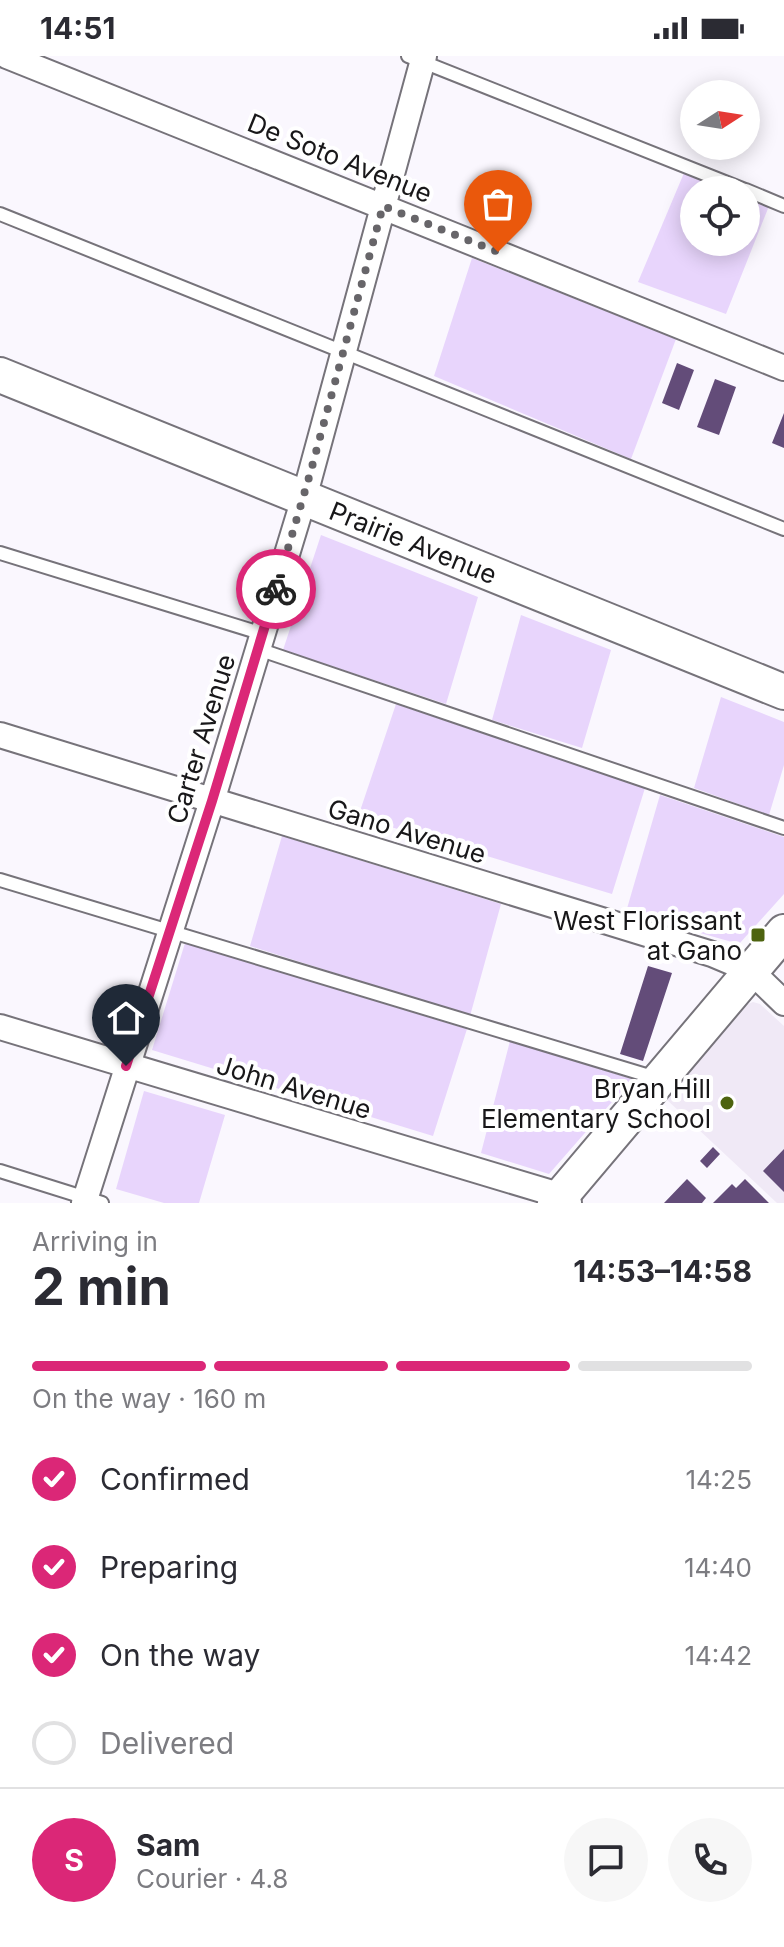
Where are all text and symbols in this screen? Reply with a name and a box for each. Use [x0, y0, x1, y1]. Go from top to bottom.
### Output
text: 14:51 [40, 10, 115, 46]
north arrow [680, 80, 760, 160]
map controls [680, 80, 760, 256]
street label: De Soto Avenue [243, 107, 437, 209]
pin [464, 170, 532, 252]
button: locate [680, 176, 760, 256]
icon: bag [476, 182, 520, 226]
street label: Prairie Avenue [325, 495, 502, 590]
courier [236, 549, 316, 629]
icon: bike [254, 567, 298, 611]
street label: Carter Avenue [161, 650, 241, 828]
street label: Gano Avenue [324, 792, 490, 870]
place label: West Florissant at Gano [553, 905, 742, 966]
marker: West Florissant at Gano [749, 926, 767, 944]
pin [92, 984, 160, 1066]
icon: home [104, 996, 148, 1040]
street label: John Avenue [213, 1049, 375, 1125]
place label: Bryan Hill Elementary School [481, 1073, 711, 1134]
marker: Bryan Hill Elementary School [718, 1094, 736, 1112]
text: Arriving in [32, 1226, 158, 1257]
text: 14:53–14:58 [573, 1253, 752, 1289]
text: 2 min [32, 1255, 171, 1318]
text: On the way · 160 m [32, 1383, 266, 1414]
icon: check [32, 1457, 76, 1501]
text: Confirmed [100, 1461, 250, 1497]
text: 14:25 [685, 1464, 752, 1495]
icon: check [32, 1545, 76, 1589]
text: Preparing [100, 1549, 238, 1585]
text: 14:40 [684, 1552, 752, 1583]
icon: check [32, 1633, 76, 1677]
text: On the way [100, 1637, 260, 1673]
text: 14:42 [684, 1640, 752, 1671]
text: Delivered [100, 1725, 234, 1761]
button: chat [564, 1818, 648, 1902]
button: phone [668, 1818, 752, 1902]
text: Sam [136, 1827, 200, 1863]
text: S [64, 1842, 84, 1878]
text: Courier · 4.8 [136, 1863, 288, 1894]

